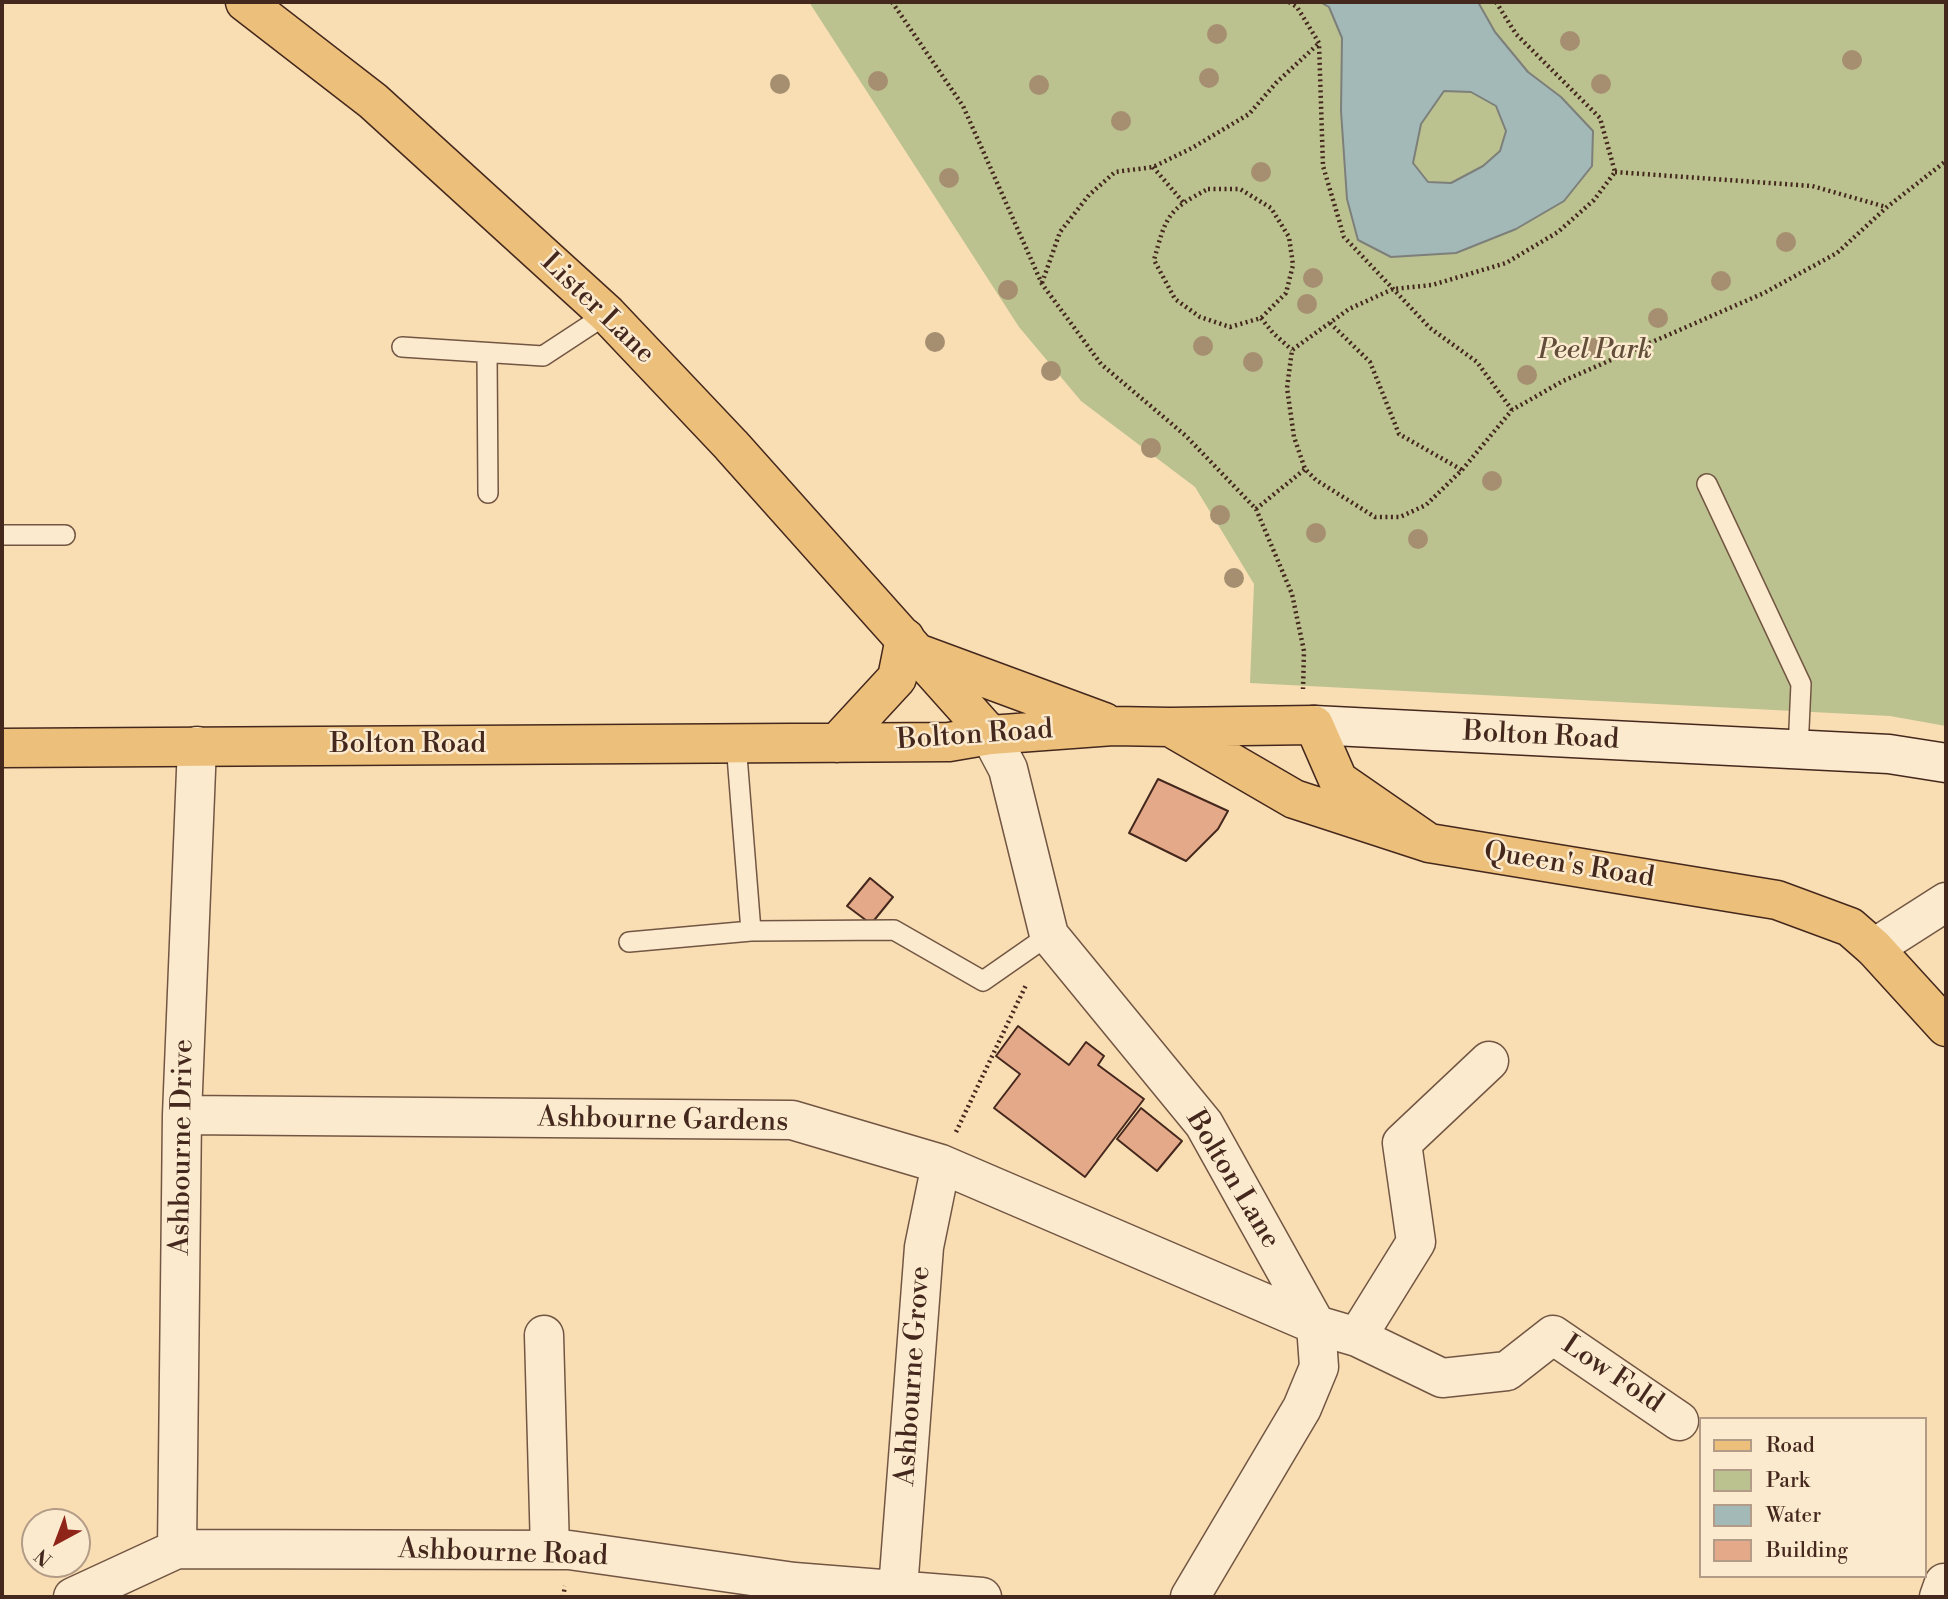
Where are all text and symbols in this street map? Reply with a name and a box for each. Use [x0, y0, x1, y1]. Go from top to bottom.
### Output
street label: Lister Lane [533, 246, 661, 372]
park label: Peel Park [1538, 334, 1652, 368]
street label: Bolton Road [896, 714, 1054, 758]
street label: Bolton Road [1462, 716, 1620, 758]
street label: Bolton Road [330, 728, 486, 762]
street label: Queen's Road [1481, 836, 1657, 896]
street label: Ashbourne Drive [164, 1039, 202, 1255]
street label: Ashbourne Gardens [537, 1102, 789, 1140]
street label: Bolton Lane [1178, 1105, 1286, 1255]
street label: Ashbourne Grove [890, 1265, 938, 1487]
street label: Low Fold [1555, 1329, 1669, 1421]
legend [1700, 1417, 1927, 1578]
text: Road [1766, 1433, 1815, 1459]
text: Park [1766, 1468, 1810, 1494]
text: Water [1766, 1503, 1821, 1529]
north arrow [21, 1508, 91, 1578]
street label: Ashbourne Road [398, 1534, 608, 1574]
text: Building [1766, 1538, 1848, 1564]
text: N [30, 1543, 57, 1571]

